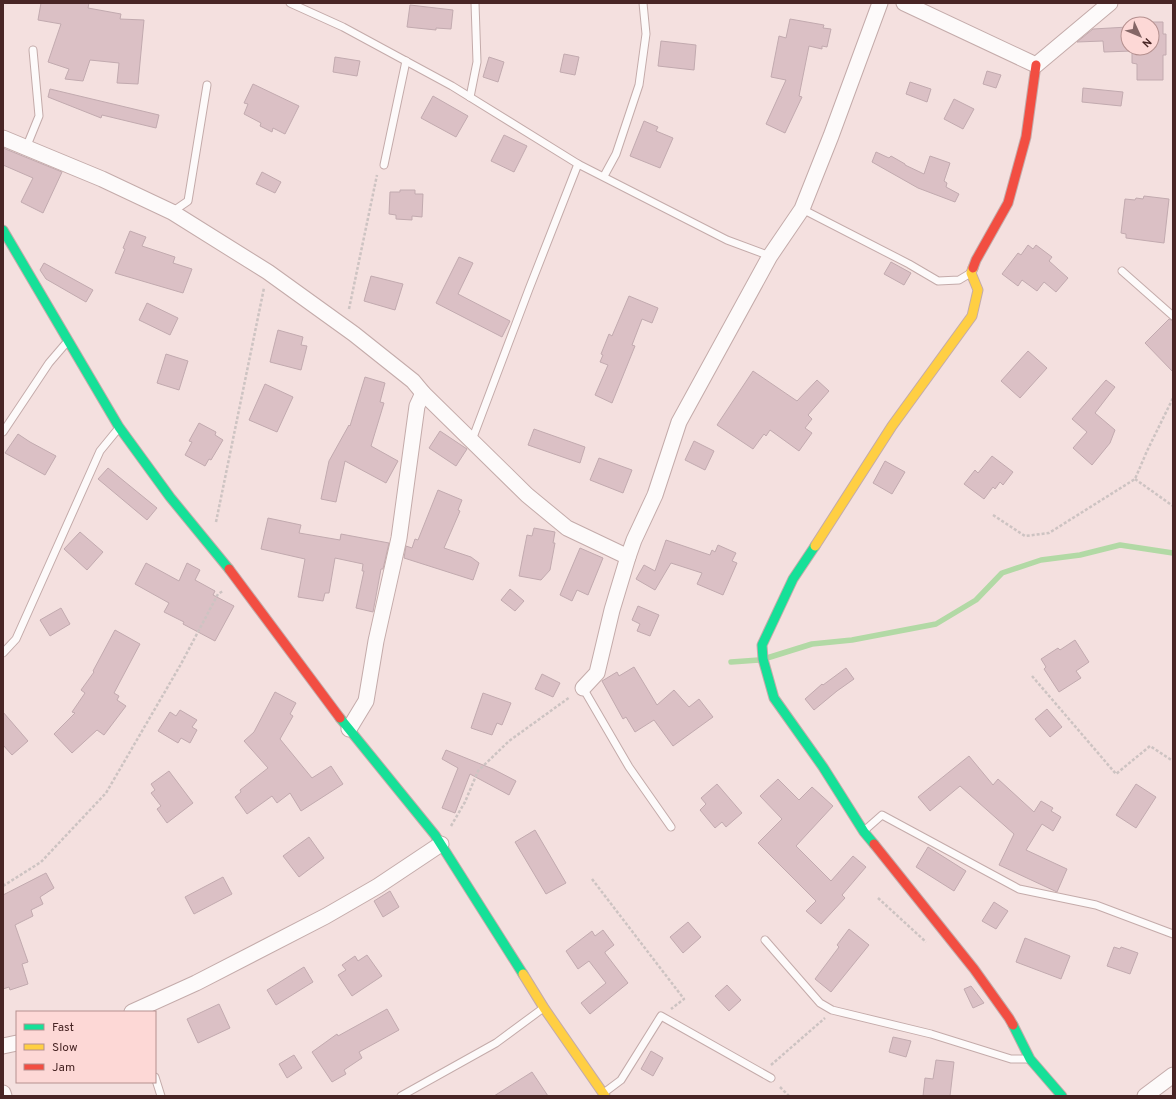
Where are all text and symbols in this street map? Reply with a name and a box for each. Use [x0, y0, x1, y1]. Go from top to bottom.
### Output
north arrow [1120, 16, 1160, 56]
text: N [1139, 35, 1154, 50]
legend [16, 1011, 156, 1083]
text: Fast [52, 1020, 74, 1036]
text: Slow [52, 1040, 78, 1056]
text: Jam [52, 1060, 75, 1076]

